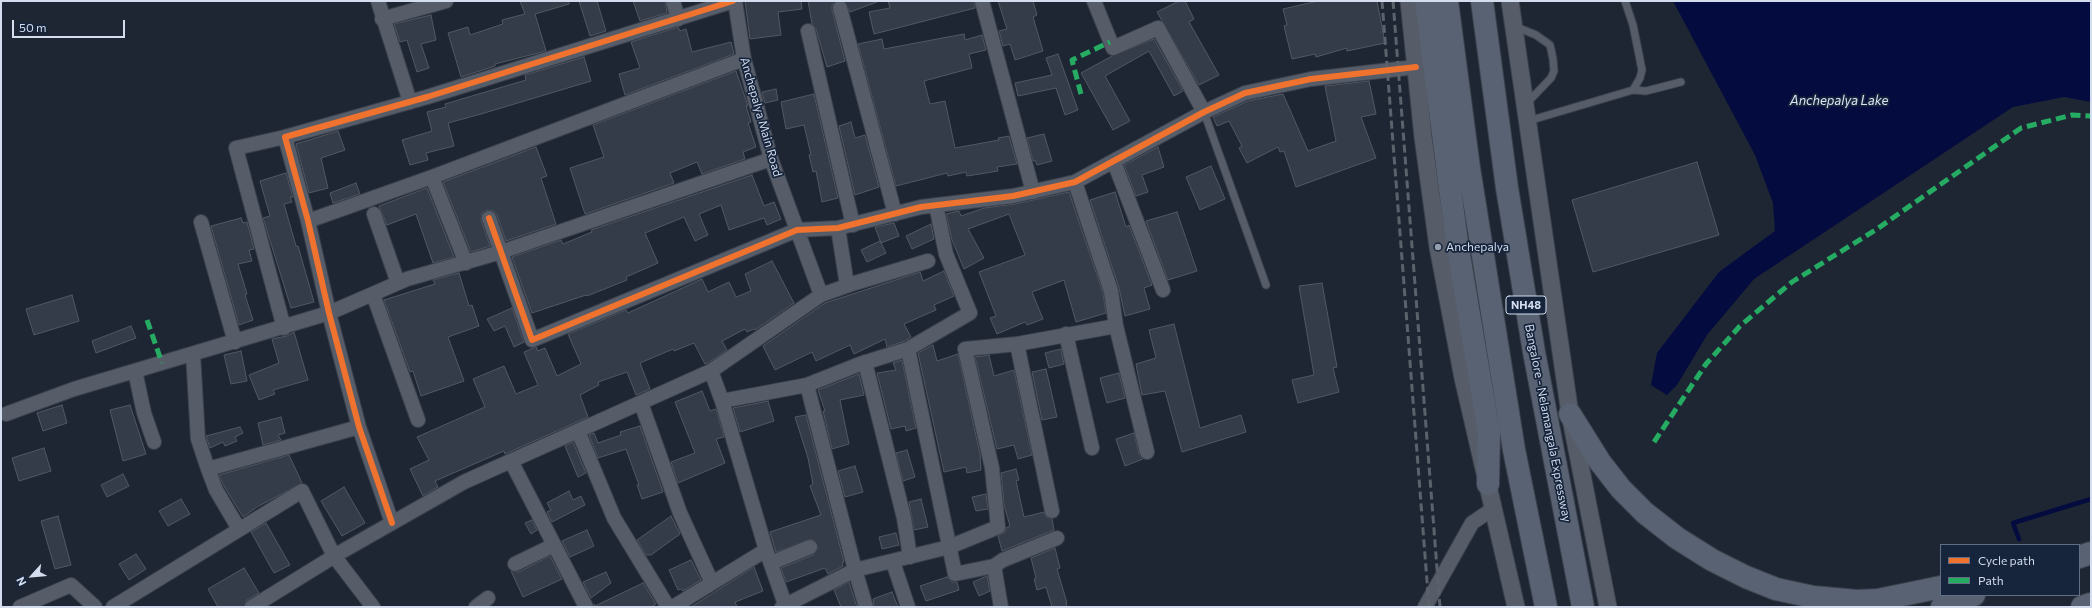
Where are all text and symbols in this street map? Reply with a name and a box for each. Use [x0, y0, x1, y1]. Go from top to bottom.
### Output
scale bar [14, 12, 127, 38]
text: 50 m [19, 20, 47, 34]
street label: Anchepalya Main Road [737, 56, 785, 178]
water label: Anchepalya Lake [1790, 93, 1888, 109]
place label: Anchepalya [1446, 240, 1509, 254]
marker: Anchepalya [1433, 242, 1443, 252]
road number: NH48 [1506, 296, 1546, 314]
street label: Bangalore - Nelamangala Expressway [1522, 323, 1574, 523]
legend [1940, 544, 2080, 596]
text: Cycle path [1978, 553, 2035, 567]
north arrow [12, 556, 52, 596]
text: Path [1978, 573, 2004, 587]
text: N [13, 575, 29, 588]

